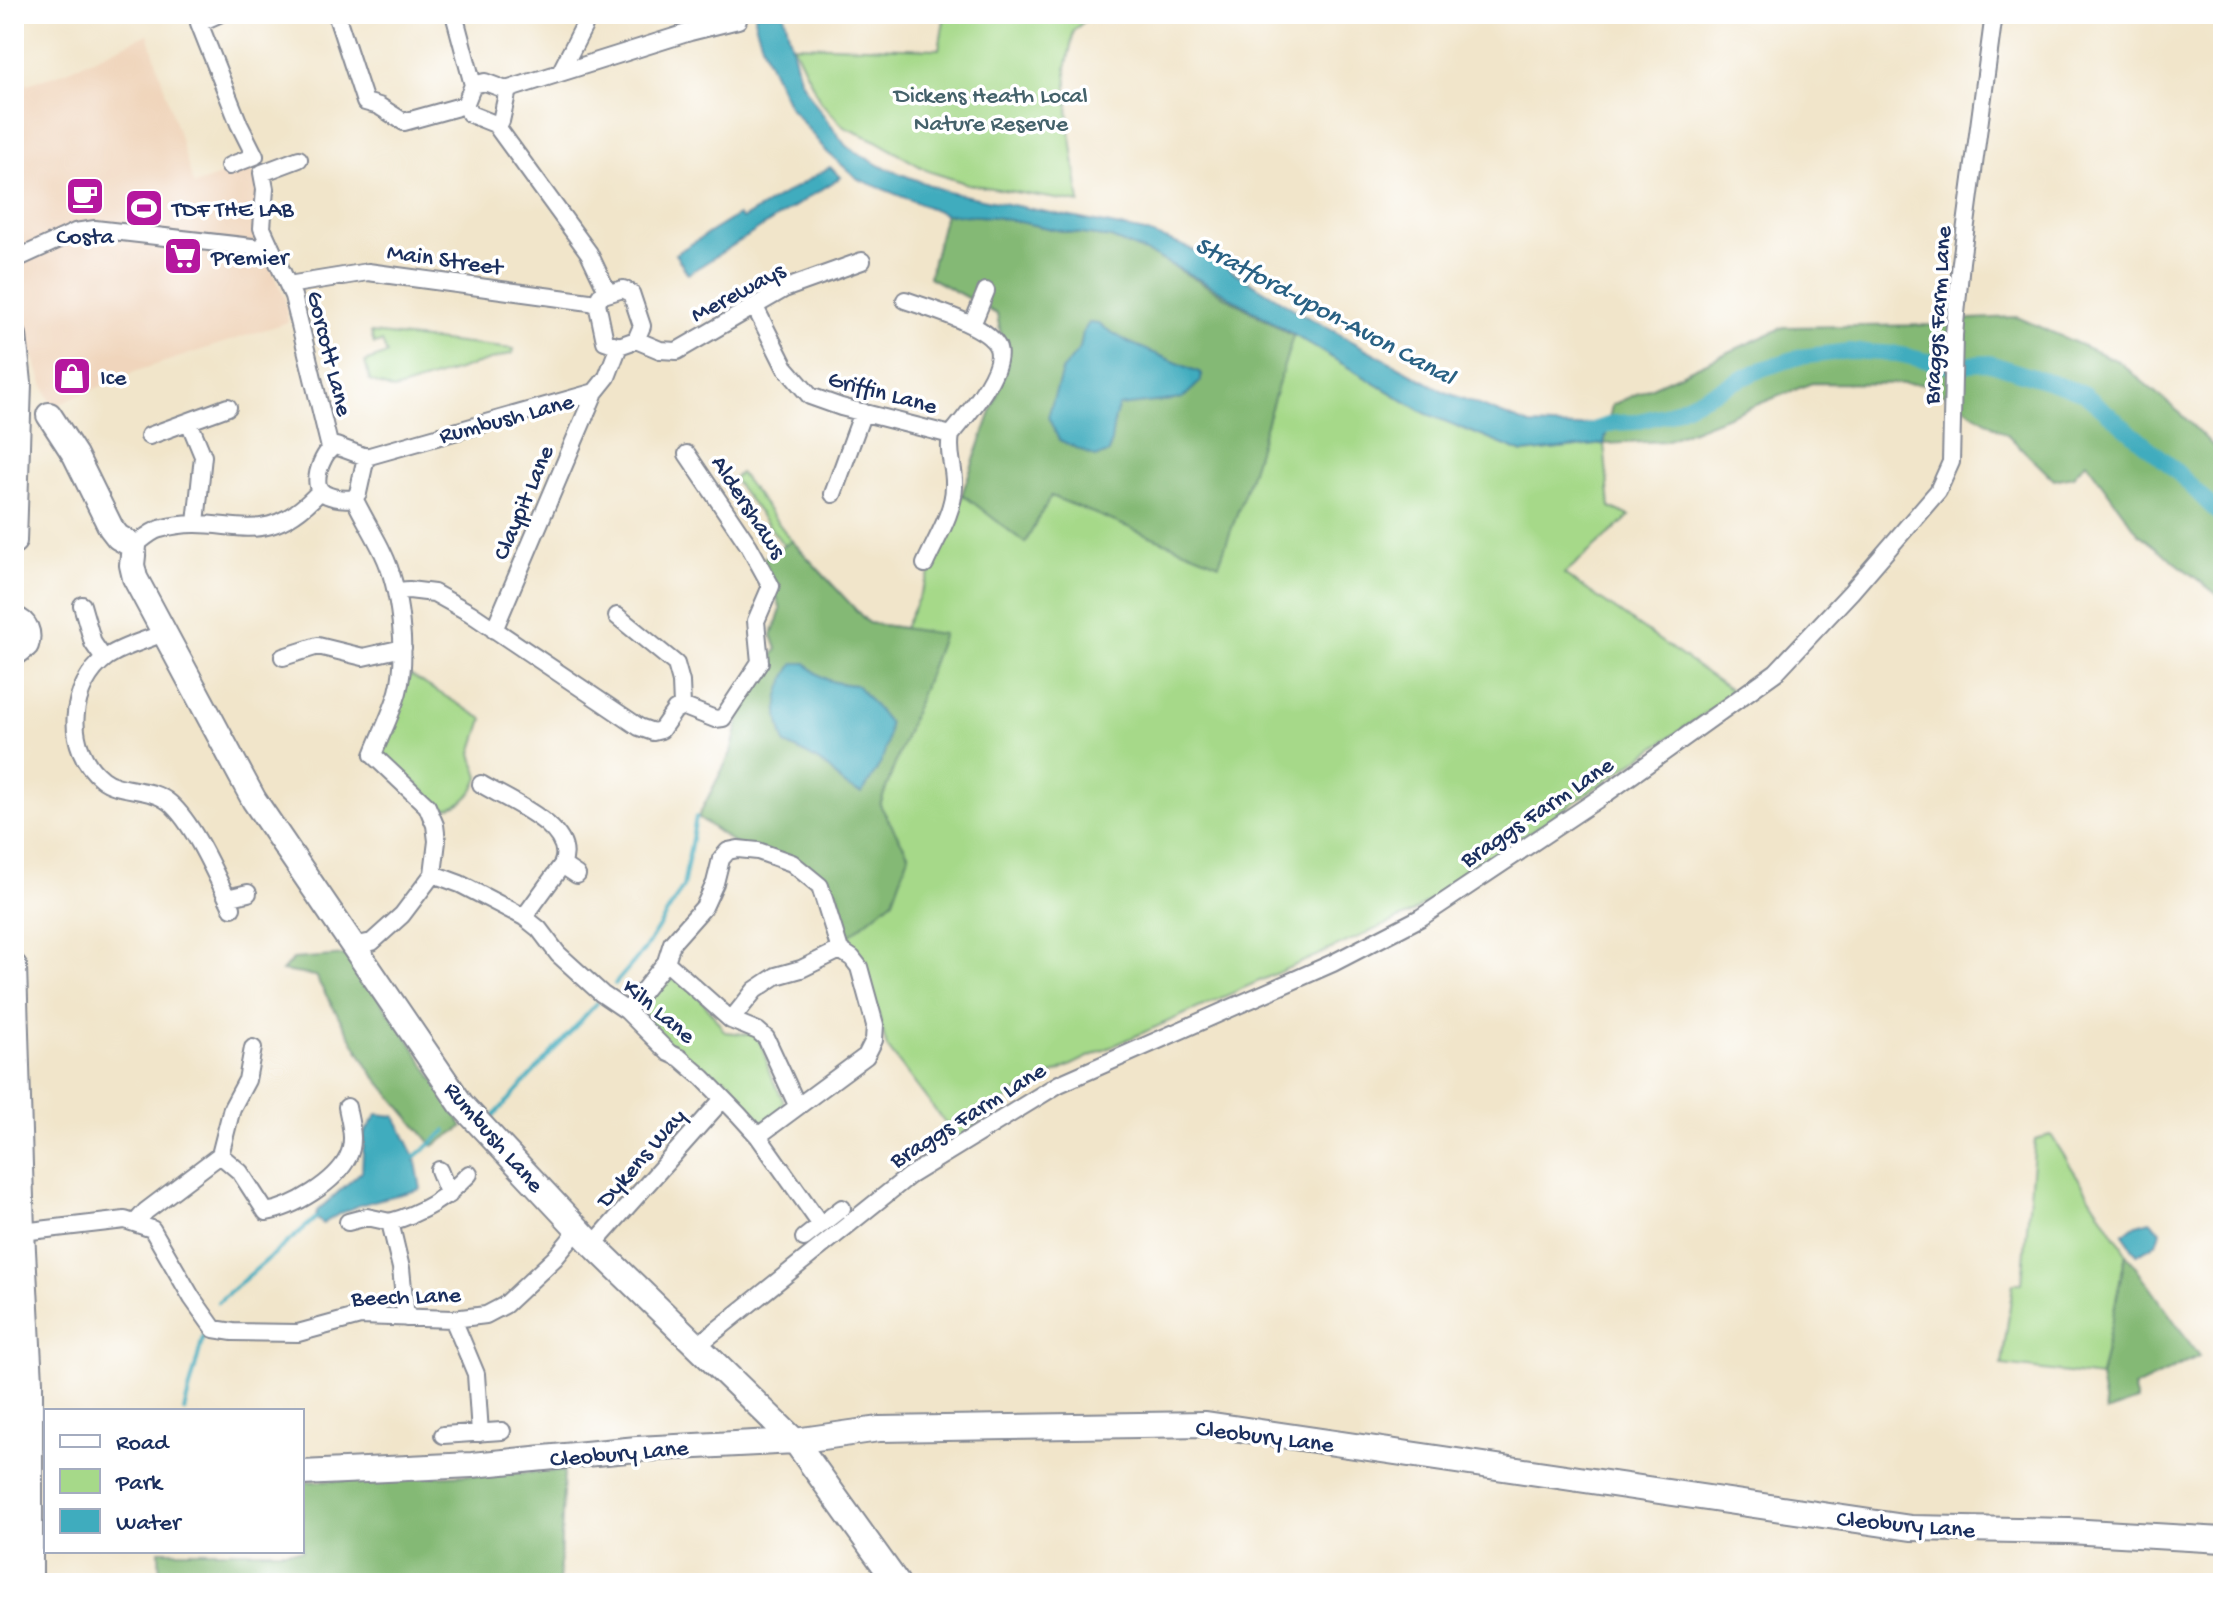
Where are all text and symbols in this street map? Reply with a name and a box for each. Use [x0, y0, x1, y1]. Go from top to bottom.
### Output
park label: Dickens Heath Local Nature Reserve [892, 83, 1088, 140]
cafe icon: Costa [64, 175, 106, 217]
sports icon: TDF THE LAB [123, 187, 165, 229]
place label: TDF THE LAB [170, 197, 294, 226]
place label: Costa [56, 224, 114, 253]
street label: Braggs Farm Lane [1919, 225, 1960, 406]
water label: Stratford-upon-Avon Canal [1189, 231, 1460, 395]
supermarket icon: Premier [162, 235, 204, 277]
street label: Main Street [385, 239, 506, 284]
place label: Premier [210, 245, 291, 274]
street label: Mereways [687, 257, 792, 331]
street label: Gorcott Lane [298, 288, 357, 420]
shop icon: Ice [51, 355, 93, 397]
place label: Ice [100, 365, 127, 394]
street label: Griffin Lane [824, 366, 940, 423]
street label: Rumbush Lane [436, 388, 578, 452]
street label: Claypit Lane [488, 441, 563, 565]
street label: Aldershaws [703, 451, 792, 566]
street label: Braggs Farm Lane [1455, 752, 1621, 876]
street label: Kiln Lane [615, 974, 701, 1052]
street label: Braggs Farm Lane [885, 1057, 1053, 1177]
street label: Rumbush Lane [436, 1077, 549, 1200]
street label: Dykens Way [590, 1104, 694, 1216]
street label: Beech Lane [350, 1282, 462, 1315]
legend [44, 1409, 304, 1553]
street label: Cleobury Lane [1194, 1416, 1336, 1461]
text: Road [116, 1430, 170, 1459]
street label: Cleobury Lane [549, 1435, 690, 1476]
text: Park [115, 1470, 164, 1499]
street label: Cleobury Lane [1835, 1506, 1977, 1547]
text: Water [116, 1510, 183, 1539]

